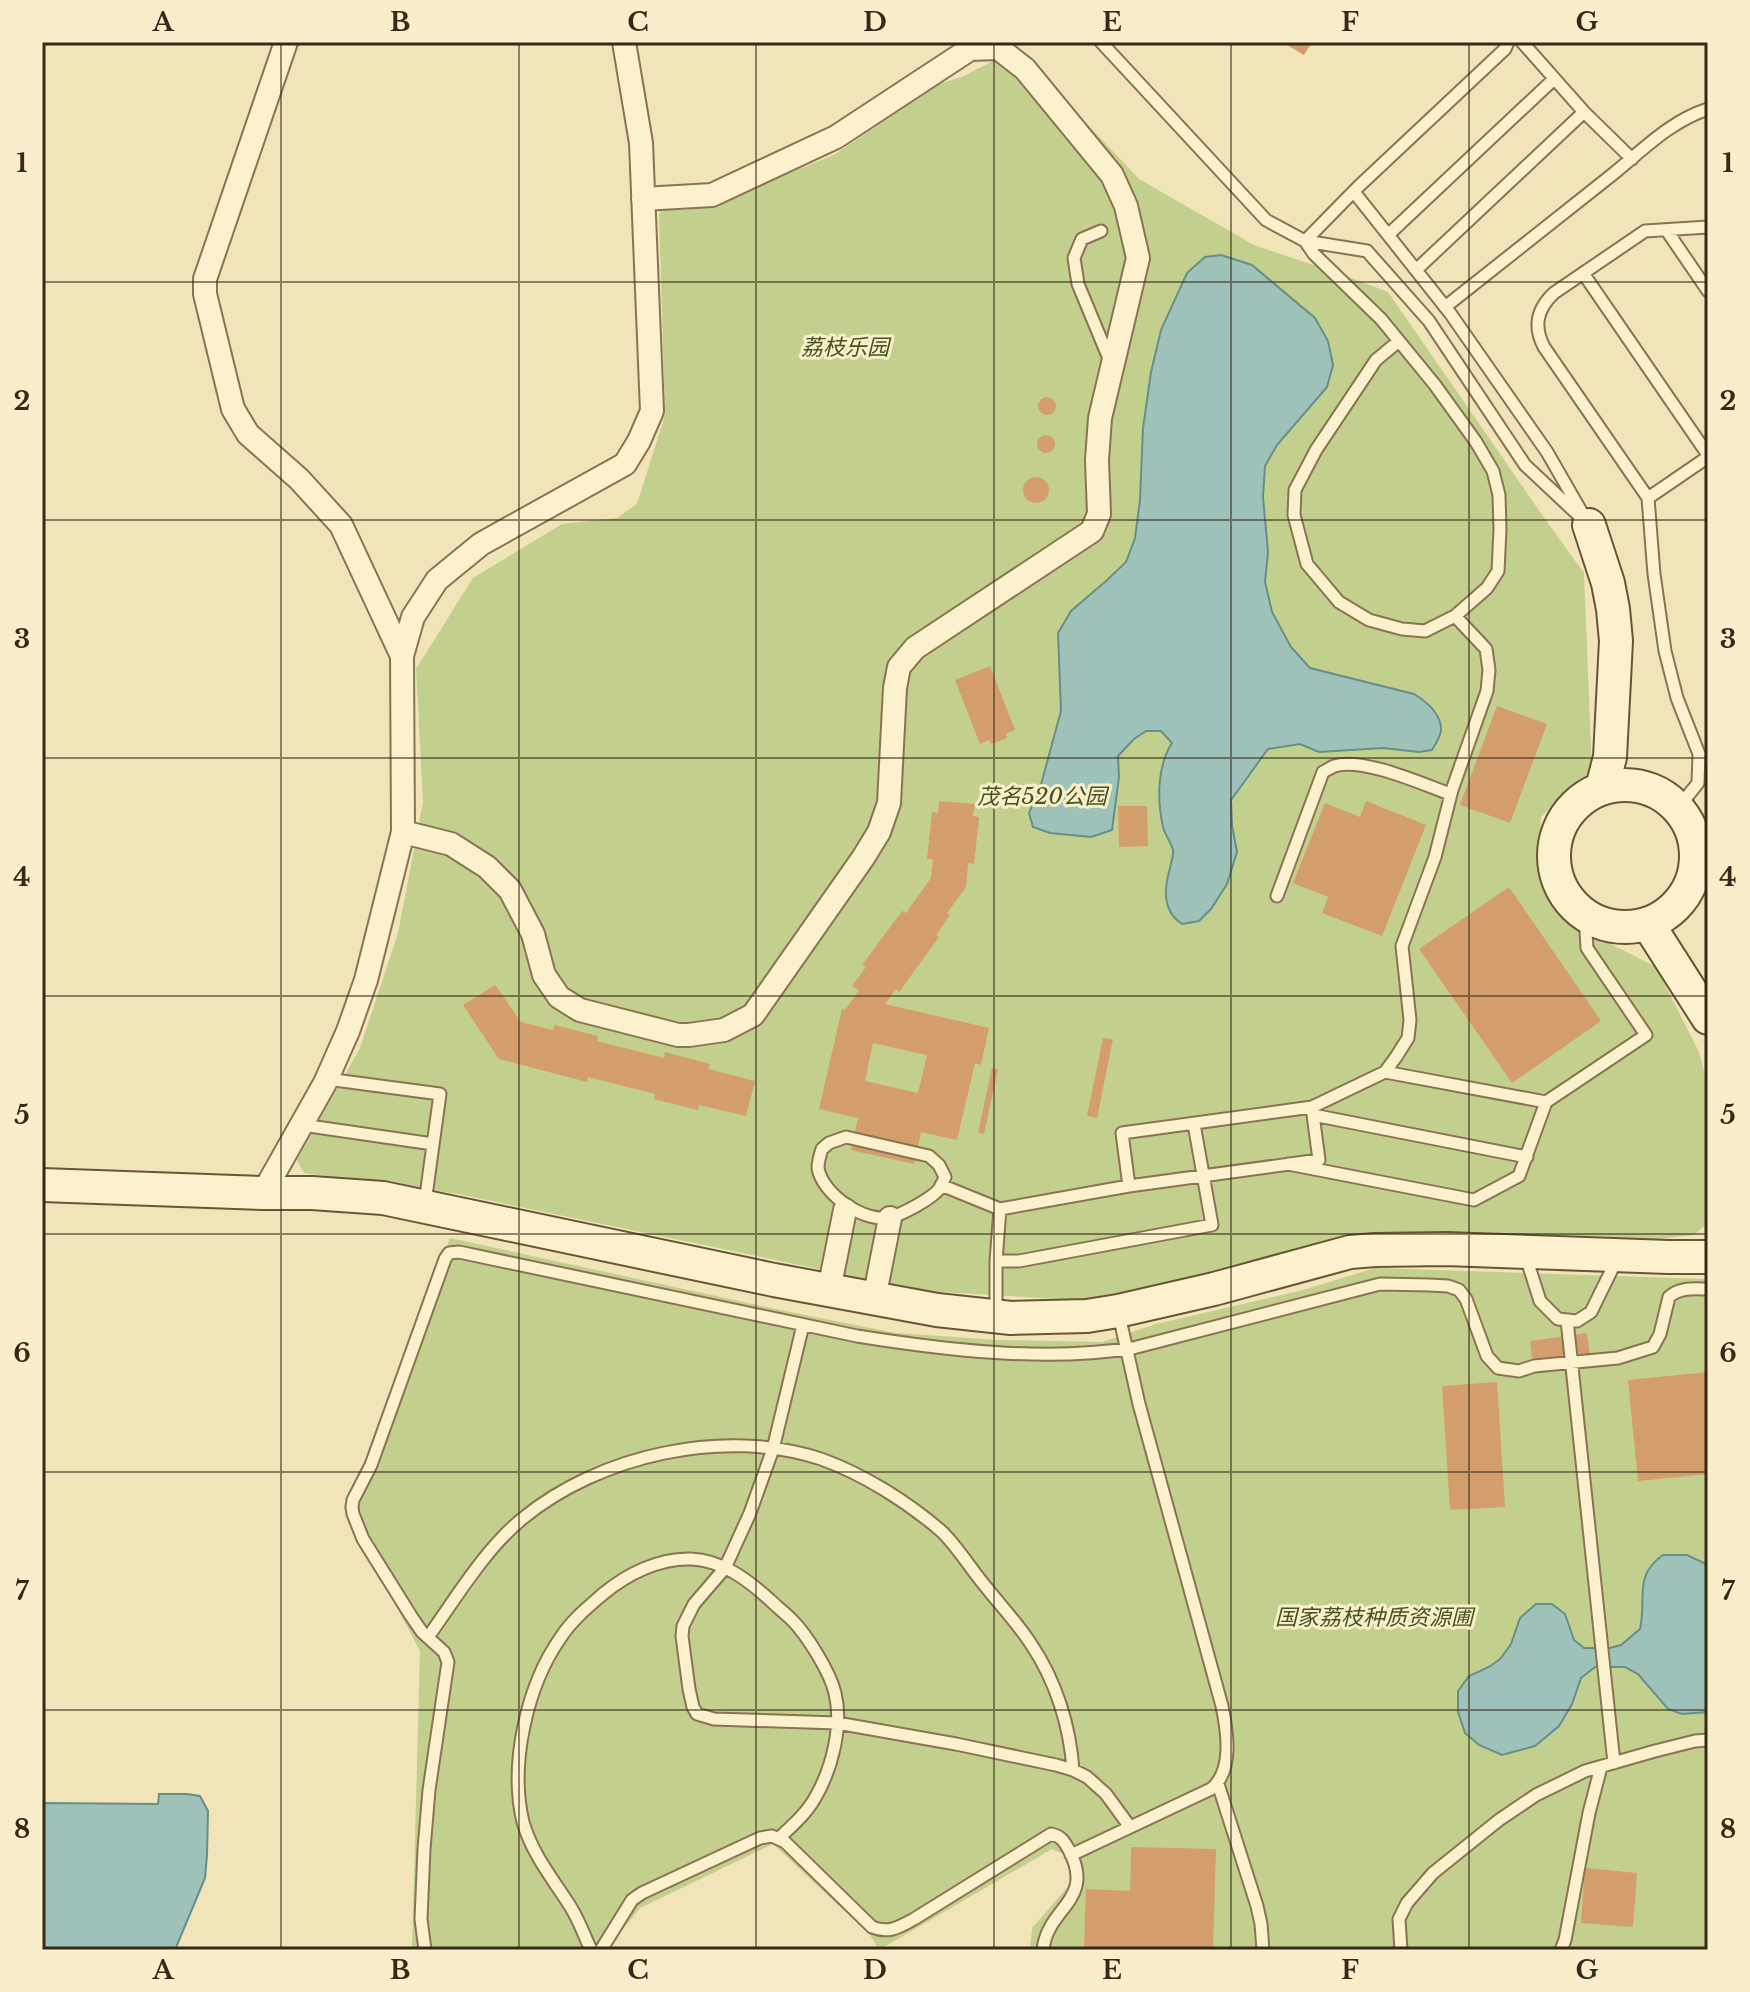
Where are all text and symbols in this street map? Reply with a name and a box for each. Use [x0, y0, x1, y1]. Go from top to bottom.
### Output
text: A [151, 6, 174, 38]
text: B [390, 6, 410, 38]
text: C [627, 6, 649, 38]
text: D [863, 6, 887, 38]
text: E [1102, 6, 1122, 38]
text: F [1341, 6, 1359, 38]
text: G [1576, 6, 1599, 38]
text: 1 [16, 147, 28, 179]
text: 1 [1722, 147, 1734, 179]
park label: 荔枝乐园 [801, 334, 892, 361]
text: 2 [14, 385, 30, 417]
text: 2 [1720, 385, 1736, 417]
text: 3 [14, 623, 30, 655]
text: 3 [1720, 623, 1736, 655]
park label: 茂名520公园 [977, 783, 1110, 810]
text: 4 [13, 861, 31, 893]
text: 4 [1719, 861, 1737, 893]
text: 5 [14, 1099, 30, 1131]
text: 5 [1720, 1099, 1736, 1131]
text: 6 [13, 1337, 31, 1369]
text: 6 [1719, 1337, 1737, 1369]
text: 7 [15, 1575, 29, 1607]
text: 7 [1721, 1575, 1735, 1607]
park label: 国家荔枝种质资源圃 [1275, 1604, 1476, 1631]
text: 8 [14, 1813, 30, 1845]
text: 8 [1720, 1813, 1736, 1845]
text: A [151, 1954, 174, 1986]
text: B [390, 1954, 410, 1986]
text: C [627, 1954, 649, 1986]
text: D [863, 1954, 887, 1986]
text: E [1102, 1954, 1122, 1986]
text: F [1341, 1954, 1359, 1986]
text: G [1576, 1954, 1599, 1986]

